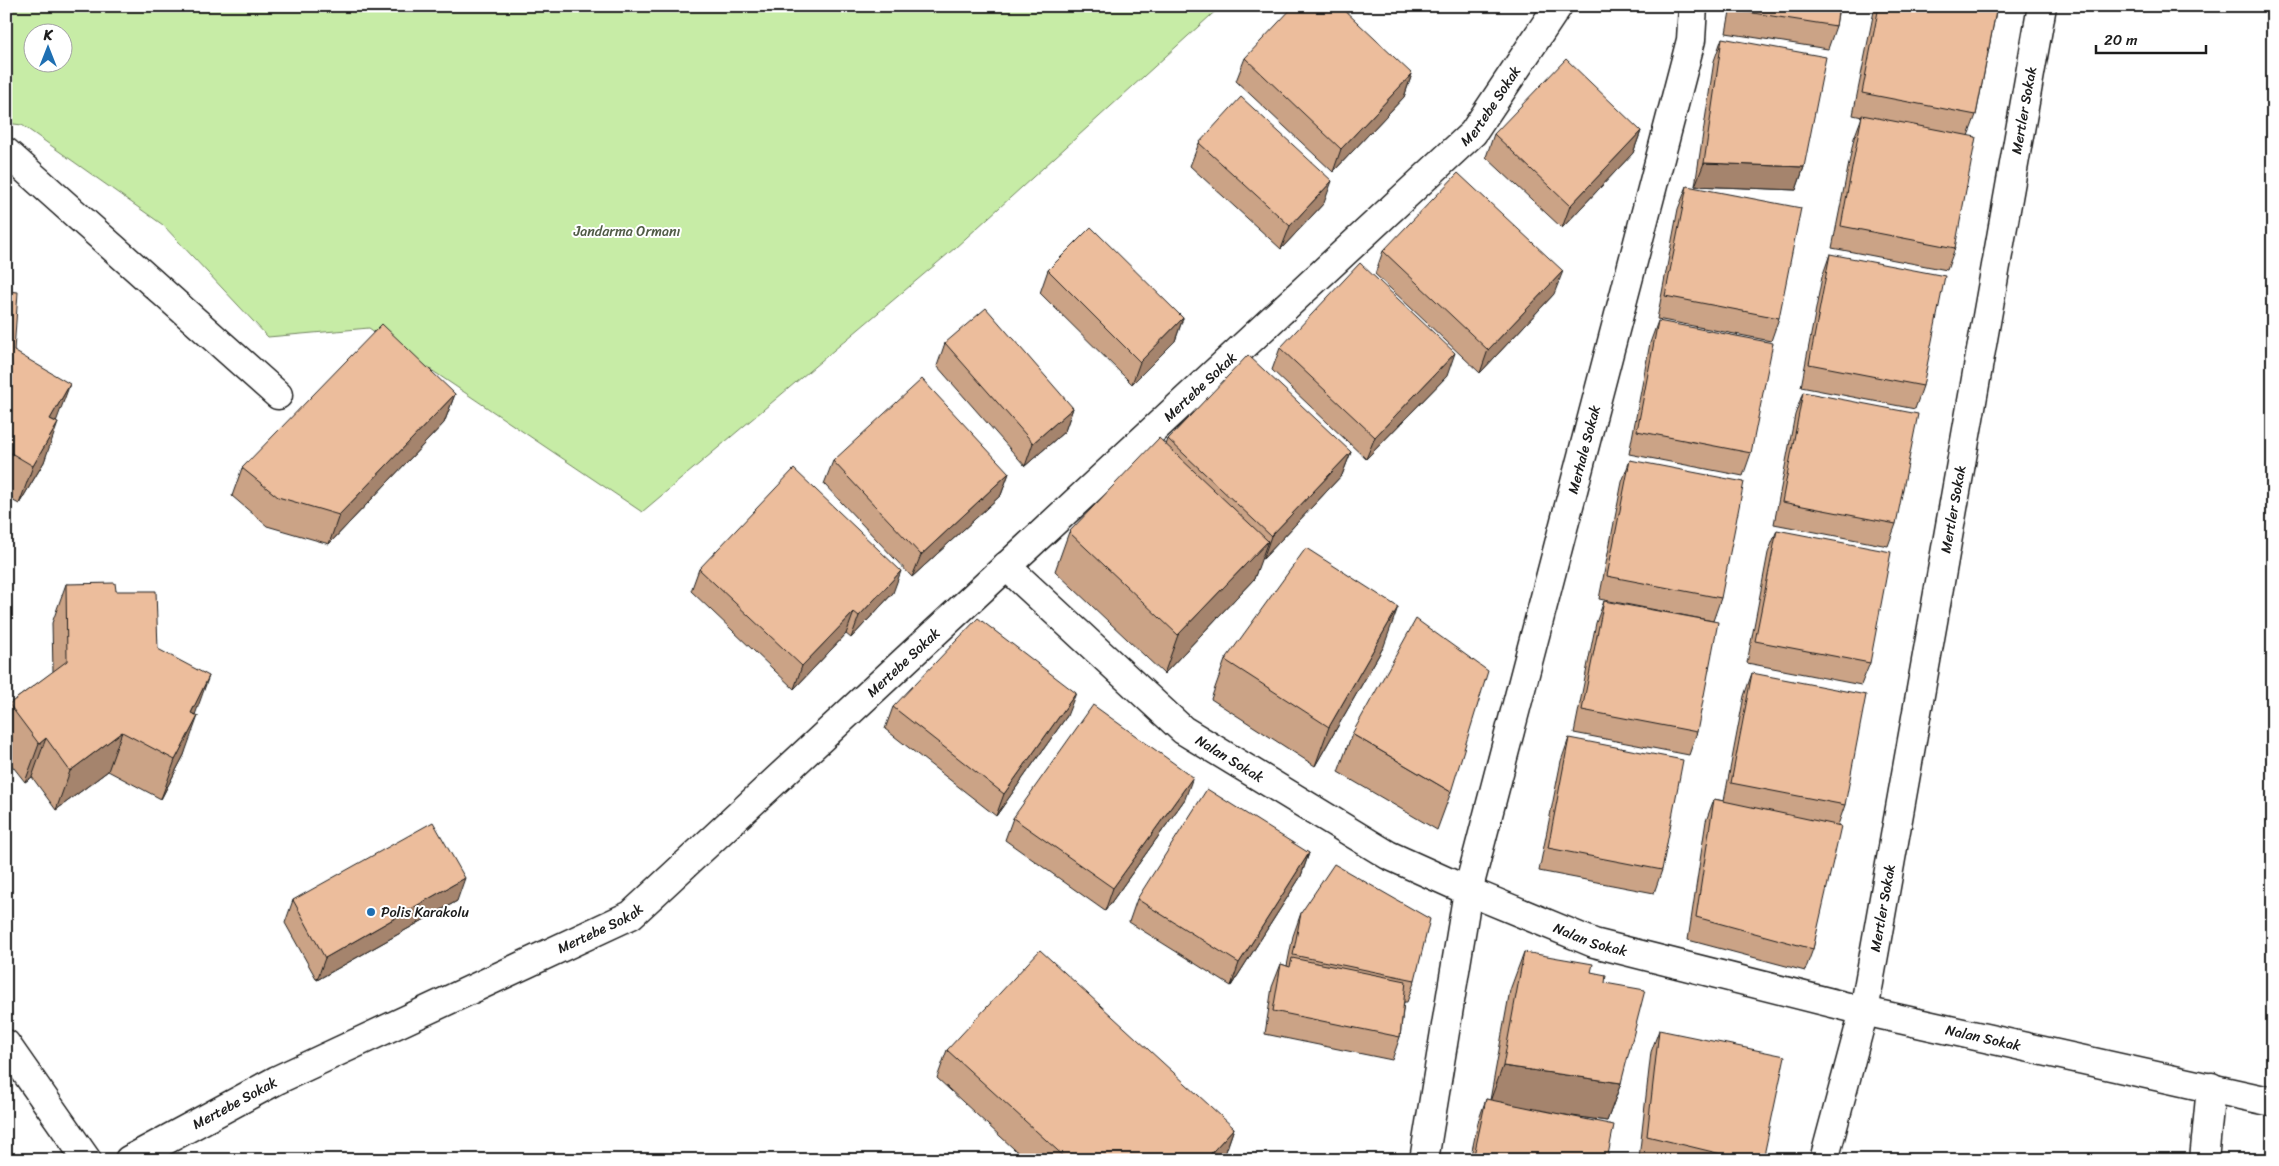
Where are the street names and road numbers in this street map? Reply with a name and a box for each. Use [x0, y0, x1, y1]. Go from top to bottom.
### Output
street label: Mertebe Sokak [1454, 60, 1528, 152]
street label: Mertler Sokak [2004, 65, 2044, 156]
street label: Mertebe Sokak [1157, 346, 1243, 428]
street label: Merhale Sokak [1561, 402, 1608, 497]
street label: Mertler Sokak [1933, 463, 1973, 555]
street label: Mertebe Sokak [861, 621, 946, 704]
street label: Nalan Sokak [1190, 728, 1269, 790]
street label: Mertler Sokak [1863, 862, 1903, 954]
street label: Mertebe Sokak [553, 897, 650, 961]
street label: Nalan Sokak [1550, 916, 1630, 964]
street label: Nalan Sokak [1943, 1017, 2024, 1059]
street label: Mertebe Sokak [188, 1070, 282, 1137]

